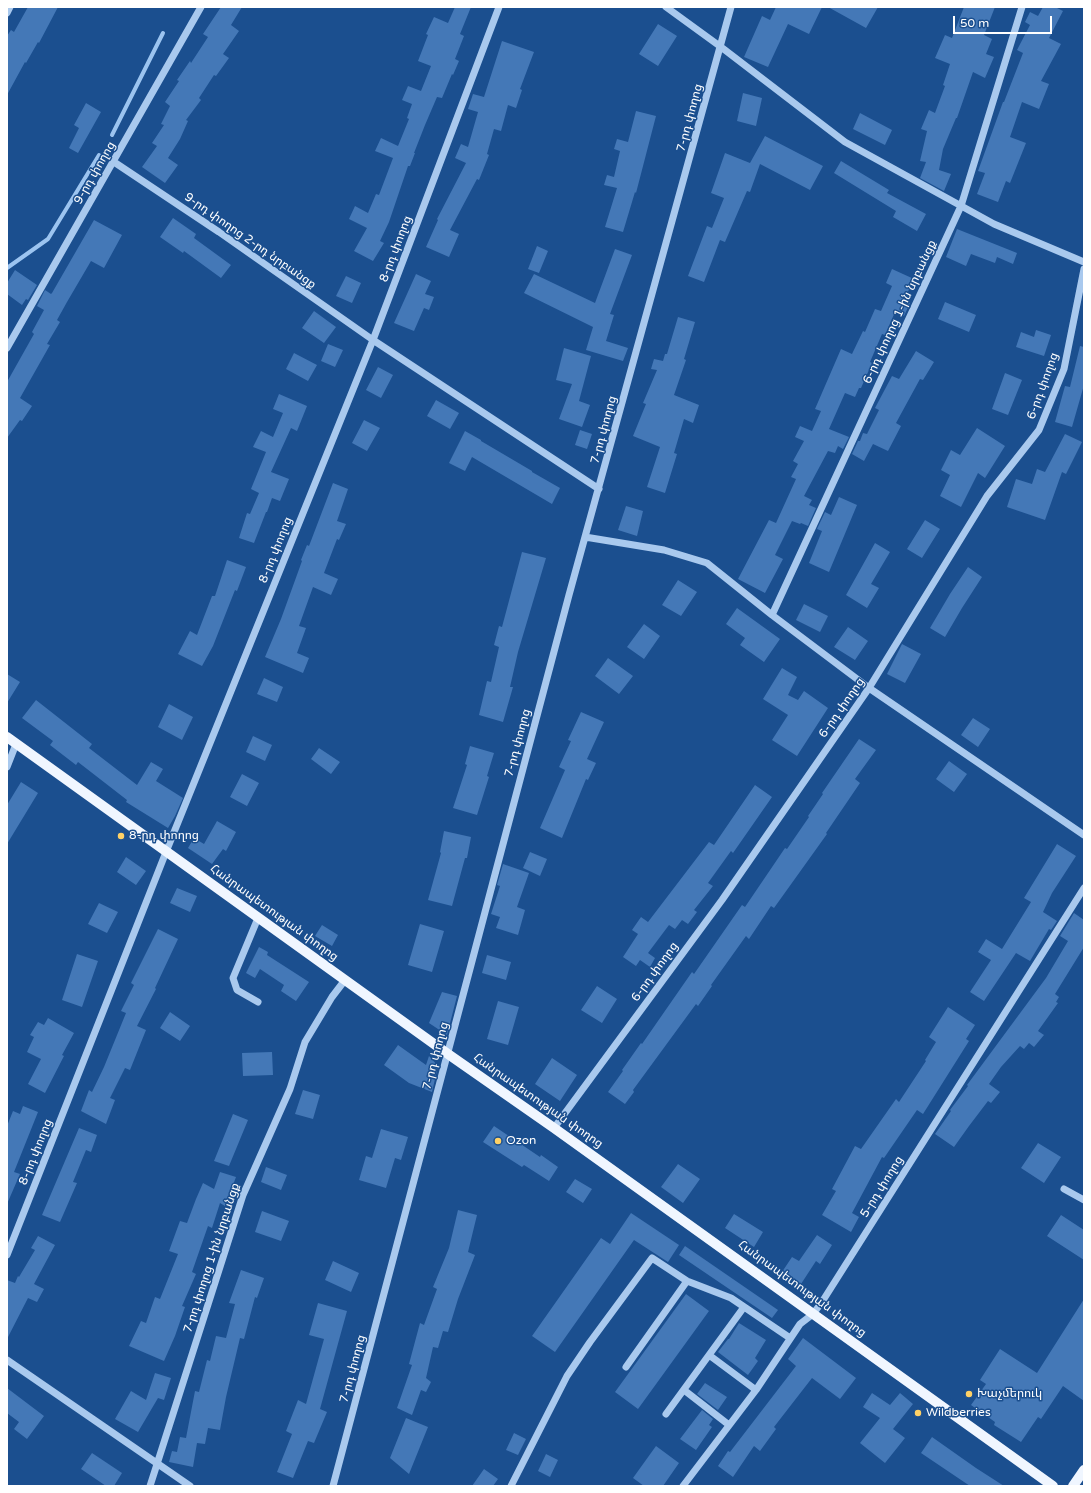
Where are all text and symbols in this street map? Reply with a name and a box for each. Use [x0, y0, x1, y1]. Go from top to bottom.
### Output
scale bar [955, 8, 1054, 34]
text: 50 m [960, 16, 989, 30]
street label: 7-րդ փողոց [674, 82, 706, 154]
street label: 9-րդ փողոց [71, 139, 119, 207]
street label: 9-րդ փողոց 2-րդ նրբանցք [181, 190, 319, 292]
street label: 8-րդ փողոց [377, 214, 415, 284]
street label: 6-րդ փողոց 1-ին նրբանցք [860, 238, 940, 386]
street label: 6-րդ փողոց [1024, 351, 1062, 421]
street label: 7-րդ փողոց [588, 394, 620, 466]
street label: 8-րդ փողոց [256, 515, 296, 585]
street label: 6-րդ փողոց [816, 675, 868, 741]
street label: 7-րդ փողոց [502, 707, 534, 779]
place label: 8-րդ փողոց [129, 829, 199, 843]
marker: 8-րդ փողոց [116, 831, 126, 841]
street label: Հանրապետության փողոց [207, 862, 341, 964]
street label: 6-րդ փողոց [629, 939, 681, 1005]
street label: 7-րդ փողոց [420, 1020, 452, 1092]
street label: Հանրապետության փողոց [470, 1051, 606, 1151]
street label: 8-րդ փողոց [16, 1117, 56, 1187]
place label: Ozon [506, 1134, 536, 1148]
marker: Ozon [493, 1136, 503, 1146]
street label: 5-րդ փողոց [857, 1154, 907, 1220]
street label: 7-րդ փողոց 1-ին նրբանցք [181, 1181, 243, 1335]
street label: Հանրապետության փողոց [735, 1238, 869, 1340]
street label: 7-րդ փողոց [337, 1333, 369, 1405]
place label: Խաչմերուկ [977, 1387, 1042, 1401]
marker: Խաչմերուկ [964, 1389, 974, 1399]
place label: Wildberries [926, 1406, 991, 1420]
marker: Wildberries [913, 1408, 923, 1418]

